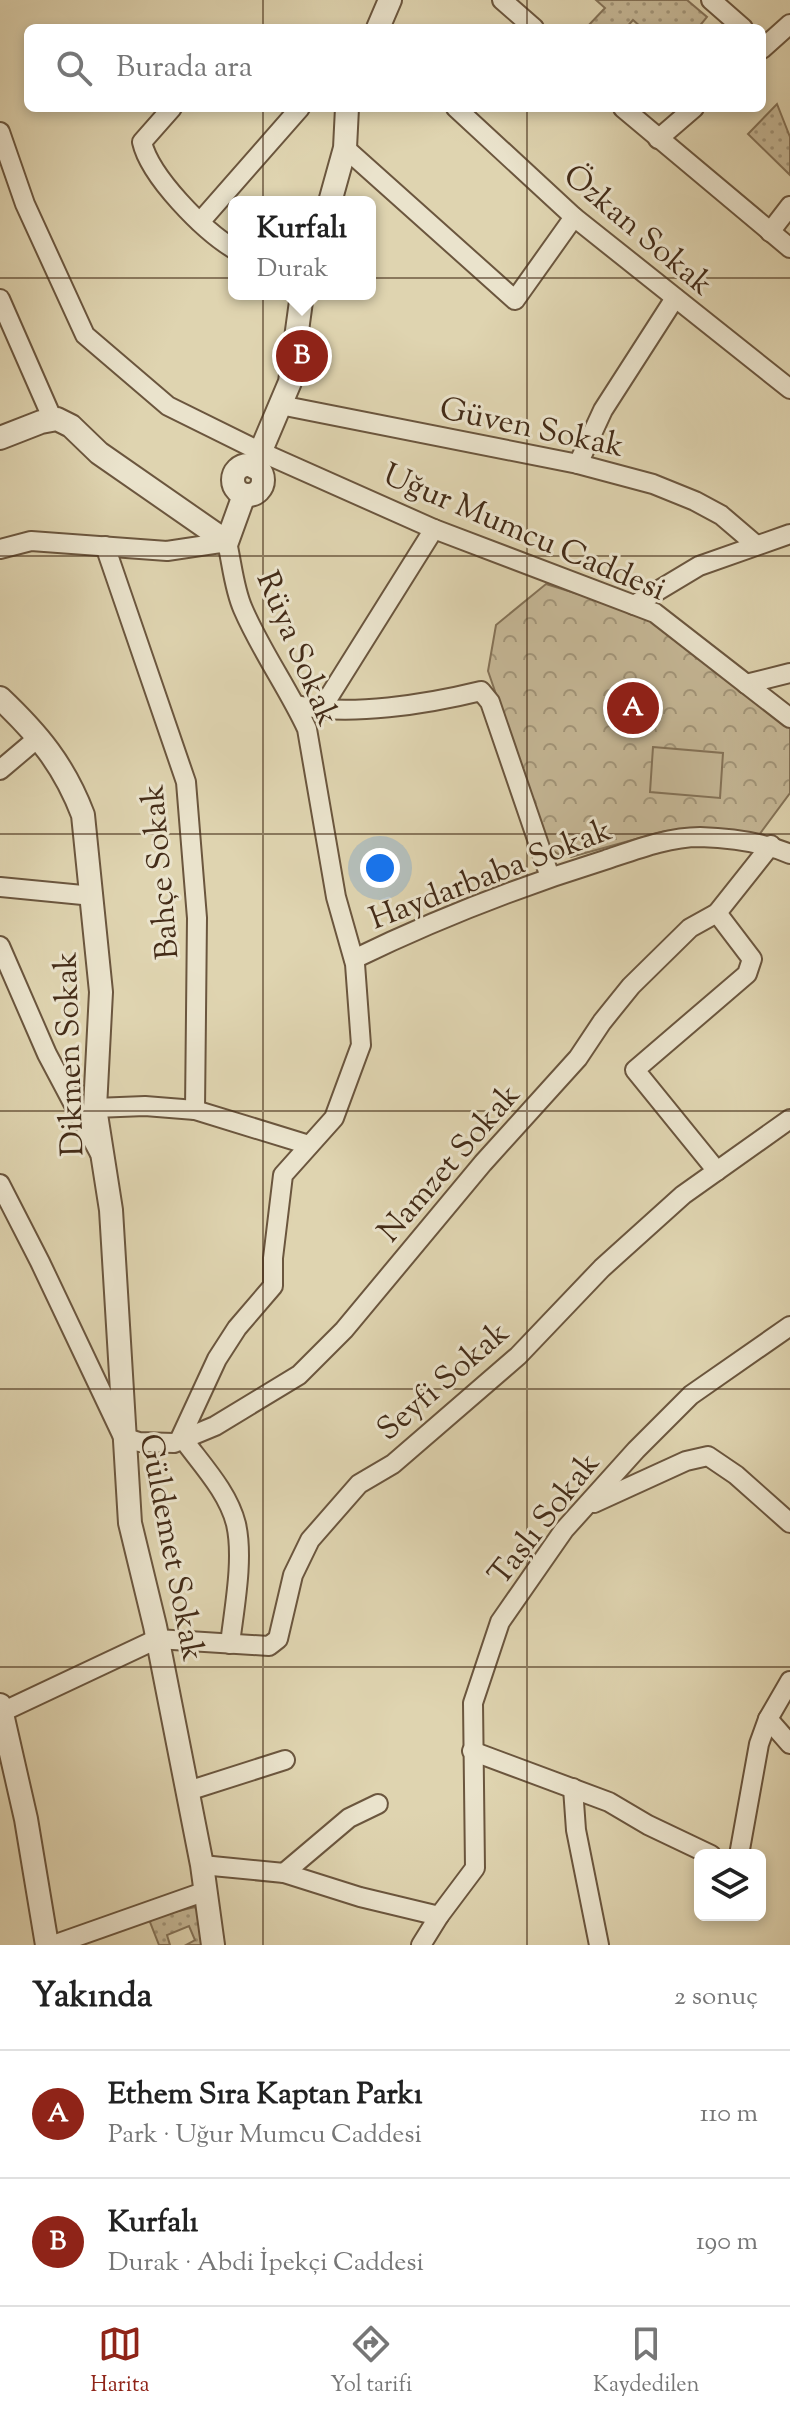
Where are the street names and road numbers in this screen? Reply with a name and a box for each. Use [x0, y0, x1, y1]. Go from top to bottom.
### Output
street label: Özkan Sokak [552, 155, 722, 308]
street label: Güven Sokak [435, 387, 628, 471]
street label: Uğur Mumcu Caddesi [375, 453, 672, 614]
street label: Rüya Sokak [243, 565, 349, 734]
street label: Bahçe Sokak [131, 782, 193, 961]
street label: Haydarbaba Sokak [363, 808, 619, 943]
street label: Dikmen Sokak [44, 951, 98, 1157]
street label: Namzet Sokak [368, 1074, 532, 1253]
street label: Seyfi Sokak [368, 1312, 520, 1453]
street label: Güldemet Sokak [125, 1430, 215, 1665]
street label: Taşlı Sokak [479, 1443, 612, 1596]

